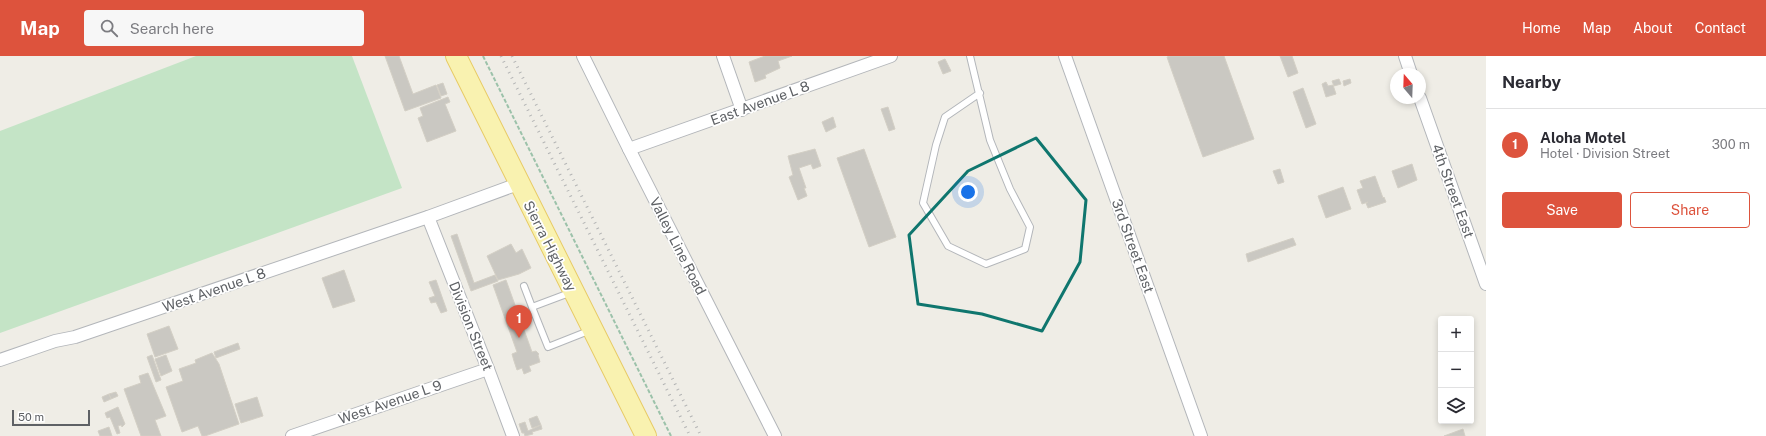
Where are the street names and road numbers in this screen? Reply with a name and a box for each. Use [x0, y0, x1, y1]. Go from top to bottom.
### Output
street label: East Avenue L 8 [708, 78, 812, 128]
street label: 4th Street East [1429, 142, 1477, 240]
street label: Valley Line Road [647, 195, 709, 297]
street label: 3rd Street East [1109, 197, 1157, 295]
street label: Sierra Highway [520, 198, 580, 294]
street label: West Avenue L 8 [160, 265, 268, 315]
street label: Division Street [446, 279, 496, 373]
street label: West Avenue L 9 [336, 377, 444, 427]

